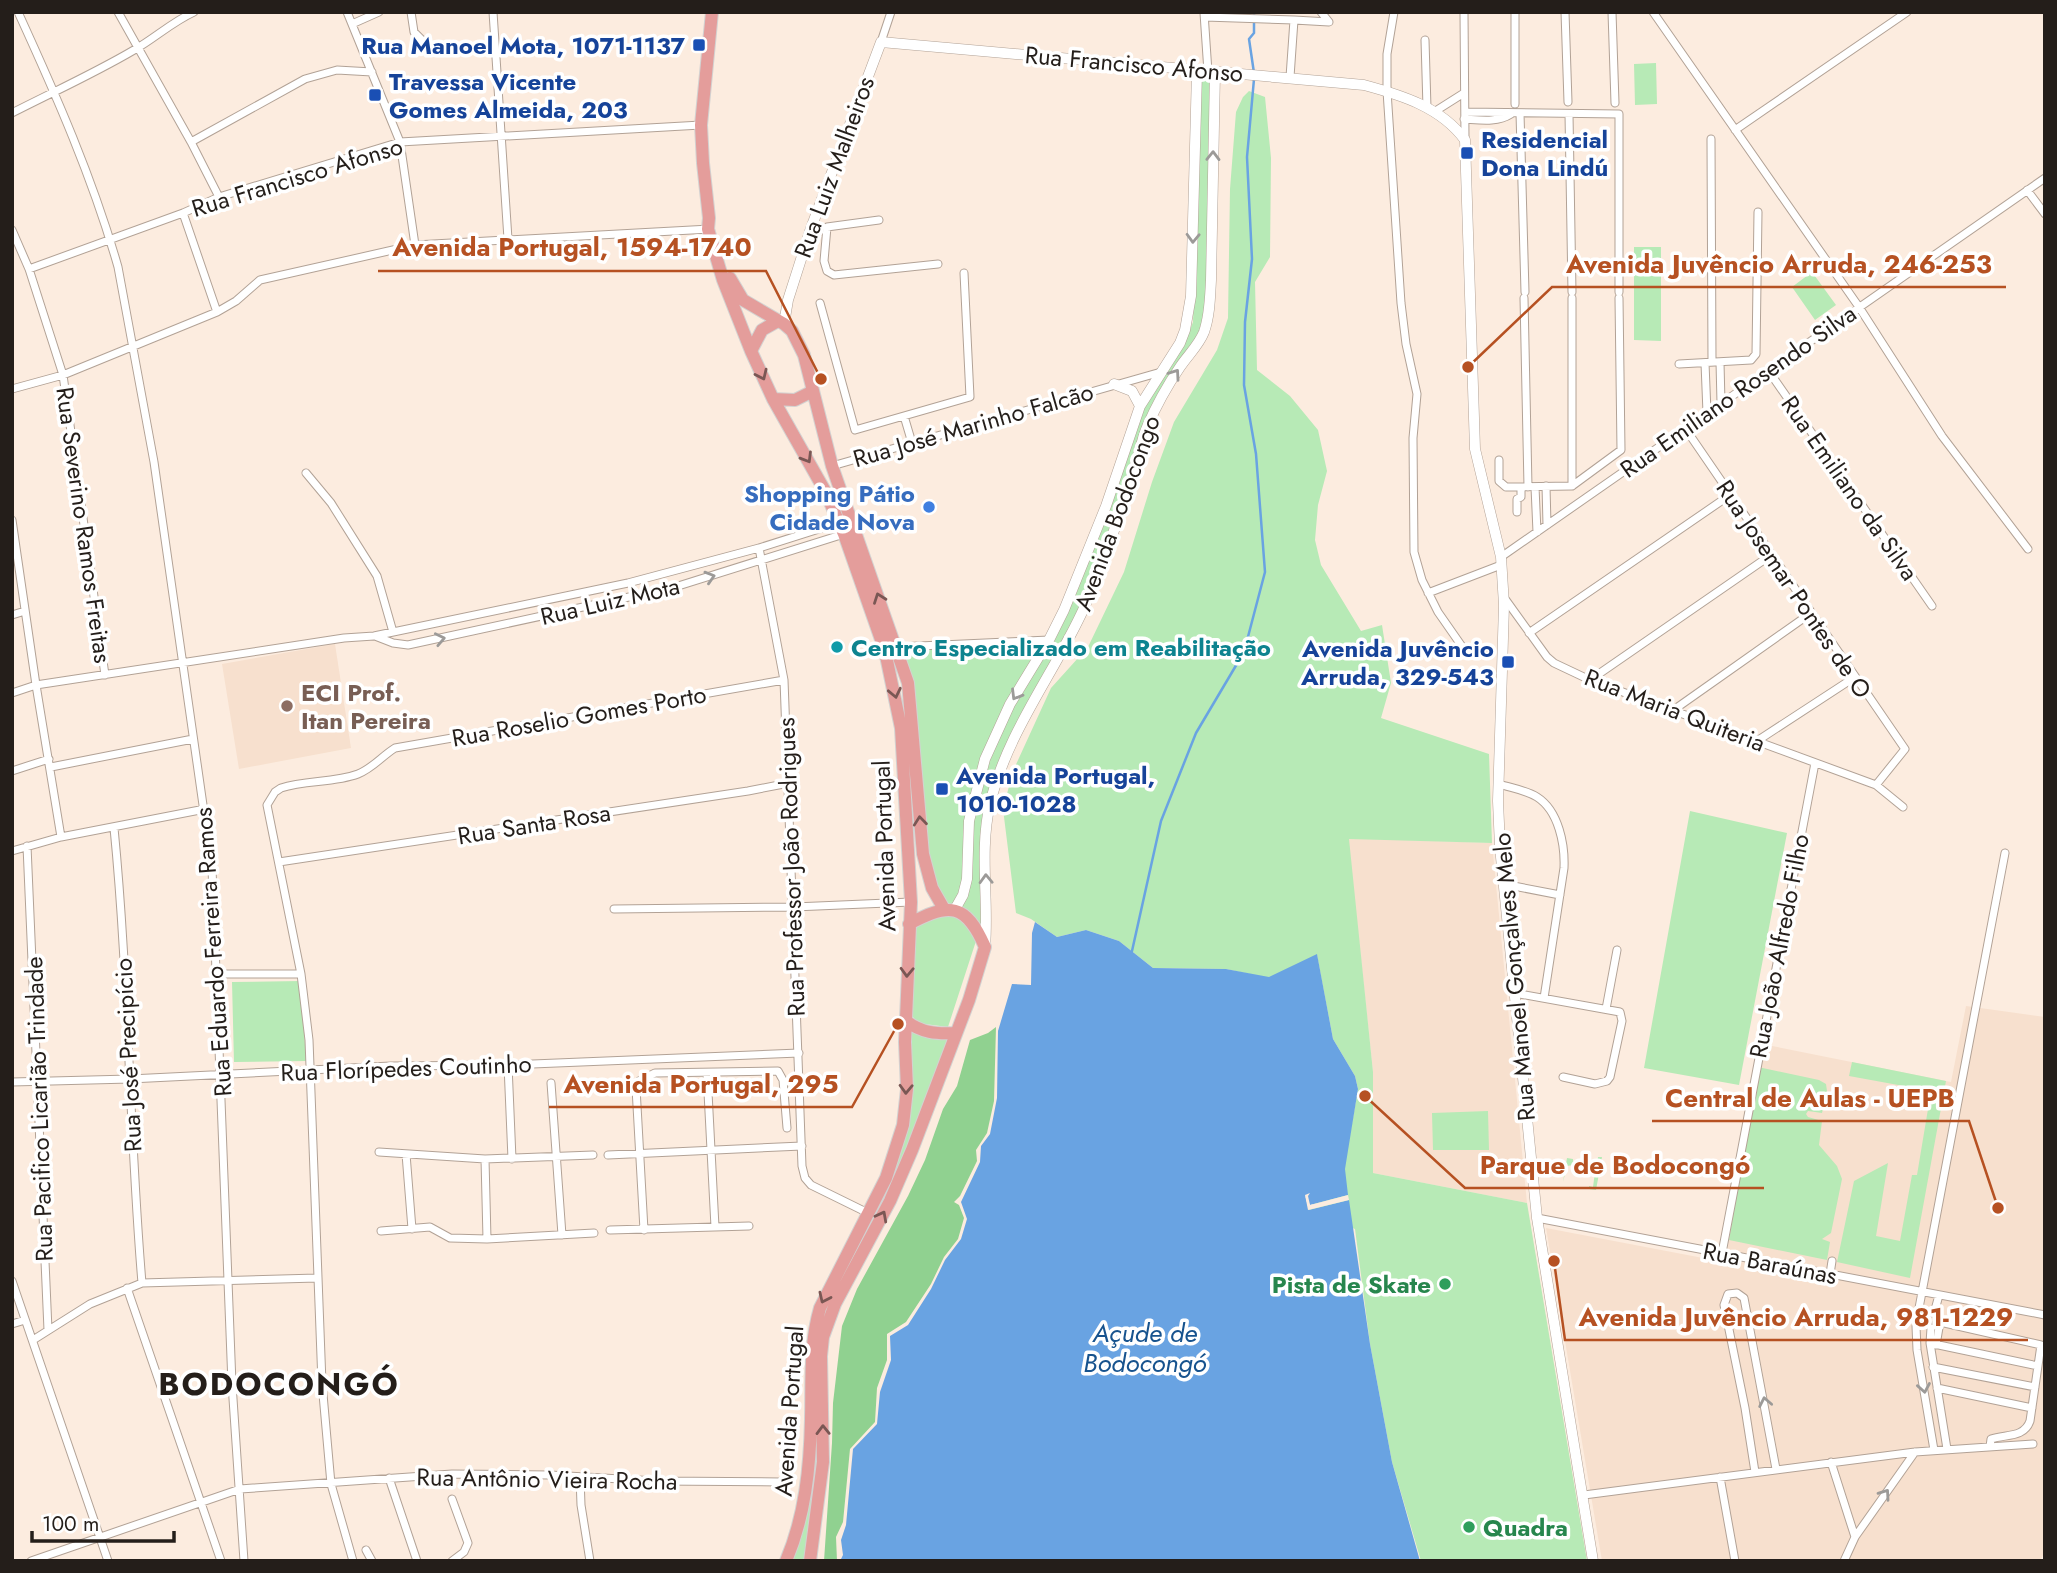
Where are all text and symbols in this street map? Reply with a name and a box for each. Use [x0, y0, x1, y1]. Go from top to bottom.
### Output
place label: Rua Manoel Mota, 1071-1137 [361, 28, 686, 63]
marker: Rua Manoel Mota, 1071-1137 [691, 37, 707, 53]
street label: Rua Francisco Afonso [1023, 37, 1245, 91]
place label: Travessa Vicente Gomes Almeida, 203 [389, 64, 628, 127]
street label: Rua Luiz Malheiros [785, 71, 883, 263]
marker: Travessa Vicente Gomes Almeida, 203 [367, 87, 383, 103]
place label: Residencial Dona Lindú [1481, 122, 1608, 185]
street label: Rua Francisco Afonso [187, 128, 407, 226]
marker: Residencial Dona Lindú [1459, 145, 1475, 161]
one-way arrow [1205, 150, 1220, 161]
callout: Avenida Portugal, 1594-1740 [378, 224, 766, 271]
text: Avenida Portugal, 1594-1740 [391, 228, 752, 266]
one-way arrow [1185, 232, 1200, 243]
callout: Avenida Juvêncio Arruda, 246-253 [1552, 240, 2006, 287]
text: Avenida Juvêncio Arruda, 246-253 [1565, 245, 1992, 283]
street label: Rua Emiliano Rosendo Silva [1613, 296, 1863, 486]
one-way arrow [754, 368, 768, 380]
one-way arrow [1167, 369, 1179, 382]
street label: Rua José Marinho Falcão [849, 374, 1097, 476]
street label: Rua Severino Ramos Freitas [47, 385, 121, 665]
street label: Rua Emiliano da Silva [1773, 388, 1927, 588]
street label: Avenida Bodocongo [1065, 410, 1169, 616]
one-way arrow [798, 451, 811, 464]
street label: Rua Josemar Pontes de O [1708, 473, 1880, 705]
place label: Shopping Pátio Cidade Nova [744, 476, 915, 539]
marker: Shopping Pátio Cidade Nova [921, 499, 937, 515]
street label: Rua Luiz Mota [537, 568, 683, 634]
one-way arrow [703, 571, 715, 586]
one-way arrow [874, 593, 888, 605]
place label: Centro Especializado em Reabilitação [851, 630, 1271, 665]
place label: Avenida Juvêncio Arruda, 329-543 [1300, 631, 1494, 694]
one-way arrow [434, 633, 446, 648]
marker: Centro Especializado em Reabilitação [829, 639, 845, 655]
marker: Avenida Juvêncio Arruda, 329-543 [1500, 654, 1516, 670]
street label: Rua Maria Quiteria [1580, 659, 1770, 761]
place label: ECI Prof. Itan Pereira [301, 675, 431, 738]
street label: Rua Roselio Gomes Porto [449, 676, 709, 756]
one-way arrow [887, 687, 902, 699]
one-way arrow [1011, 687, 1024, 700]
marker: ECI Prof. Itan Pereira [279, 698, 295, 714]
street label: Rua Professor João Rodrigues [768, 717, 814, 1017]
place label: Avenida Portugal, 1010-1028 [955, 758, 1155, 821]
street label: Avenida Portugal [864, 760, 904, 932]
marker: Avenida Portugal, 1010-1028 [934, 781, 950, 797]
street label: Rua Santa Rosa [455, 795, 613, 853]
street label: Rua Eduardo Ferreira Ramos [185, 806, 241, 1098]
one-way arrow [912, 815, 927, 827]
street label: Rua Manoel Gonçalves Melo [1484, 831, 1544, 1123]
street label: Rua João Alfredo Filho [1740, 831, 1818, 1061]
one-way arrow [978, 874, 993, 885]
street label: Rua Pacifico Licarião Trindade [16, 956, 62, 1262]
street label: Rua José Precipício [105, 957, 151, 1153]
one-way arrow [899, 968, 915, 978]
street label: Rua Florípedes Coutinho [280, 1046, 532, 1090]
callout: Avenida Portugal, 295 [549, 1060, 852, 1107]
text: Avenida Portugal, 295 [562, 1065, 839, 1103]
callout: Central de Aulas - UEPB [1652, 1074, 1969, 1121]
text: Central de Aulas - UEPB [1665, 1079, 1955, 1117]
one-way arrow [898, 1084, 913, 1095]
callout: Parque de Bodocongó [1465, 1141, 1764, 1188]
text: Parque de Bodocongó [1480, 1146, 1750, 1184]
one-way arrow [874, 1211, 887, 1223]
street label: Rua Baraúnas [1700, 1233, 1840, 1293]
place label: Pista de Skate [1272, 1267, 1431, 1302]
marker: Pista de Skate [1437, 1276, 1453, 1292]
one-way arrow [818, 1291, 832, 1304]
callout: Avenida Juvêncio Arruda, 981-1229 [1565, 1293, 2028, 1340]
text: Avenida Juvêncio Arruda, 981-1229 [1577, 1298, 2014, 1336]
water label: Açude de Bodocongó [1083, 1314, 1207, 1382]
street label: Avenida Portugal [766, 1324, 812, 1498]
district label: BODOCONGÓ [158, 1361, 400, 1407]
one-way arrow [1916, 1383, 1931, 1394]
one-way arrow [1758, 1396, 1773, 1408]
one-way arrow [815, 1424, 831, 1434]
street label: Rua Antônio Vieira Rocha [416, 1459, 678, 1499]
one-way arrow [1877, 1489, 1889, 1502]
scale bar [32, 1500, 173, 1544]
text: 100 m [42, 1509, 99, 1539]
place label: Quadra [1483, 1510, 1568, 1545]
marker: Quadra [1461, 1519, 1477, 1535]

